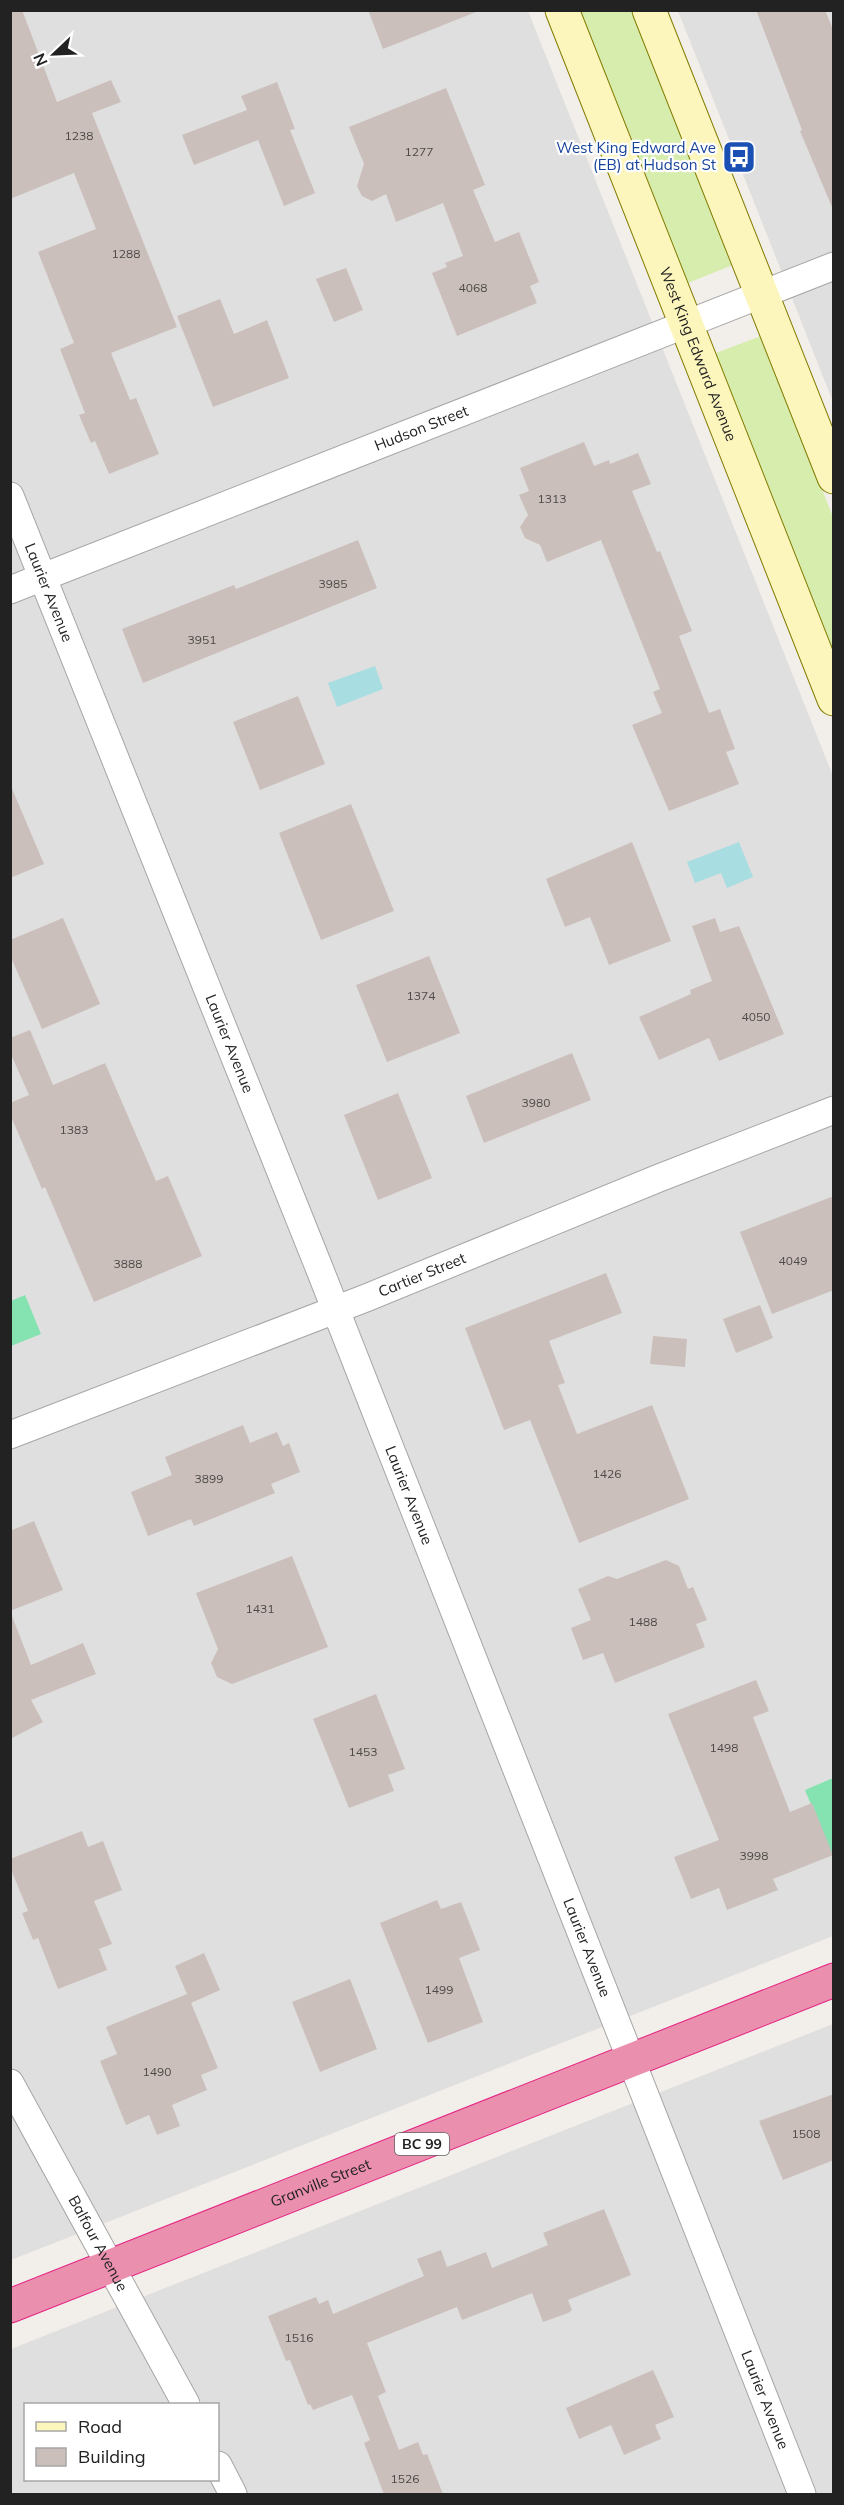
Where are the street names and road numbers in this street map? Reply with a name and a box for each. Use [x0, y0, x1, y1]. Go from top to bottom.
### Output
street label: West King Edward Avenue [655, 264, 741, 444]
street label: Hudson Street [371, 401, 471, 455]
street label: Laurier Avenue [21, 540, 77, 645]
street label: Laurier Avenue [202, 991, 258, 1096]
street label: Cartier Street [375, 1248, 468, 1301]
street label: Laurier Avenue [381, 1443, 437, 1547]
street label: Laurier Avenue [559, 1895, 615, 2000]
road number: BC 99 [395, 2133, 449, 2155]
street label: Granville Street [267, 2154, 373, 2211]
street label: Balfour Avenue [64, 2192, 132, 2295]
street label: Laurier Avenue [737, 2347, 793, 2452]

